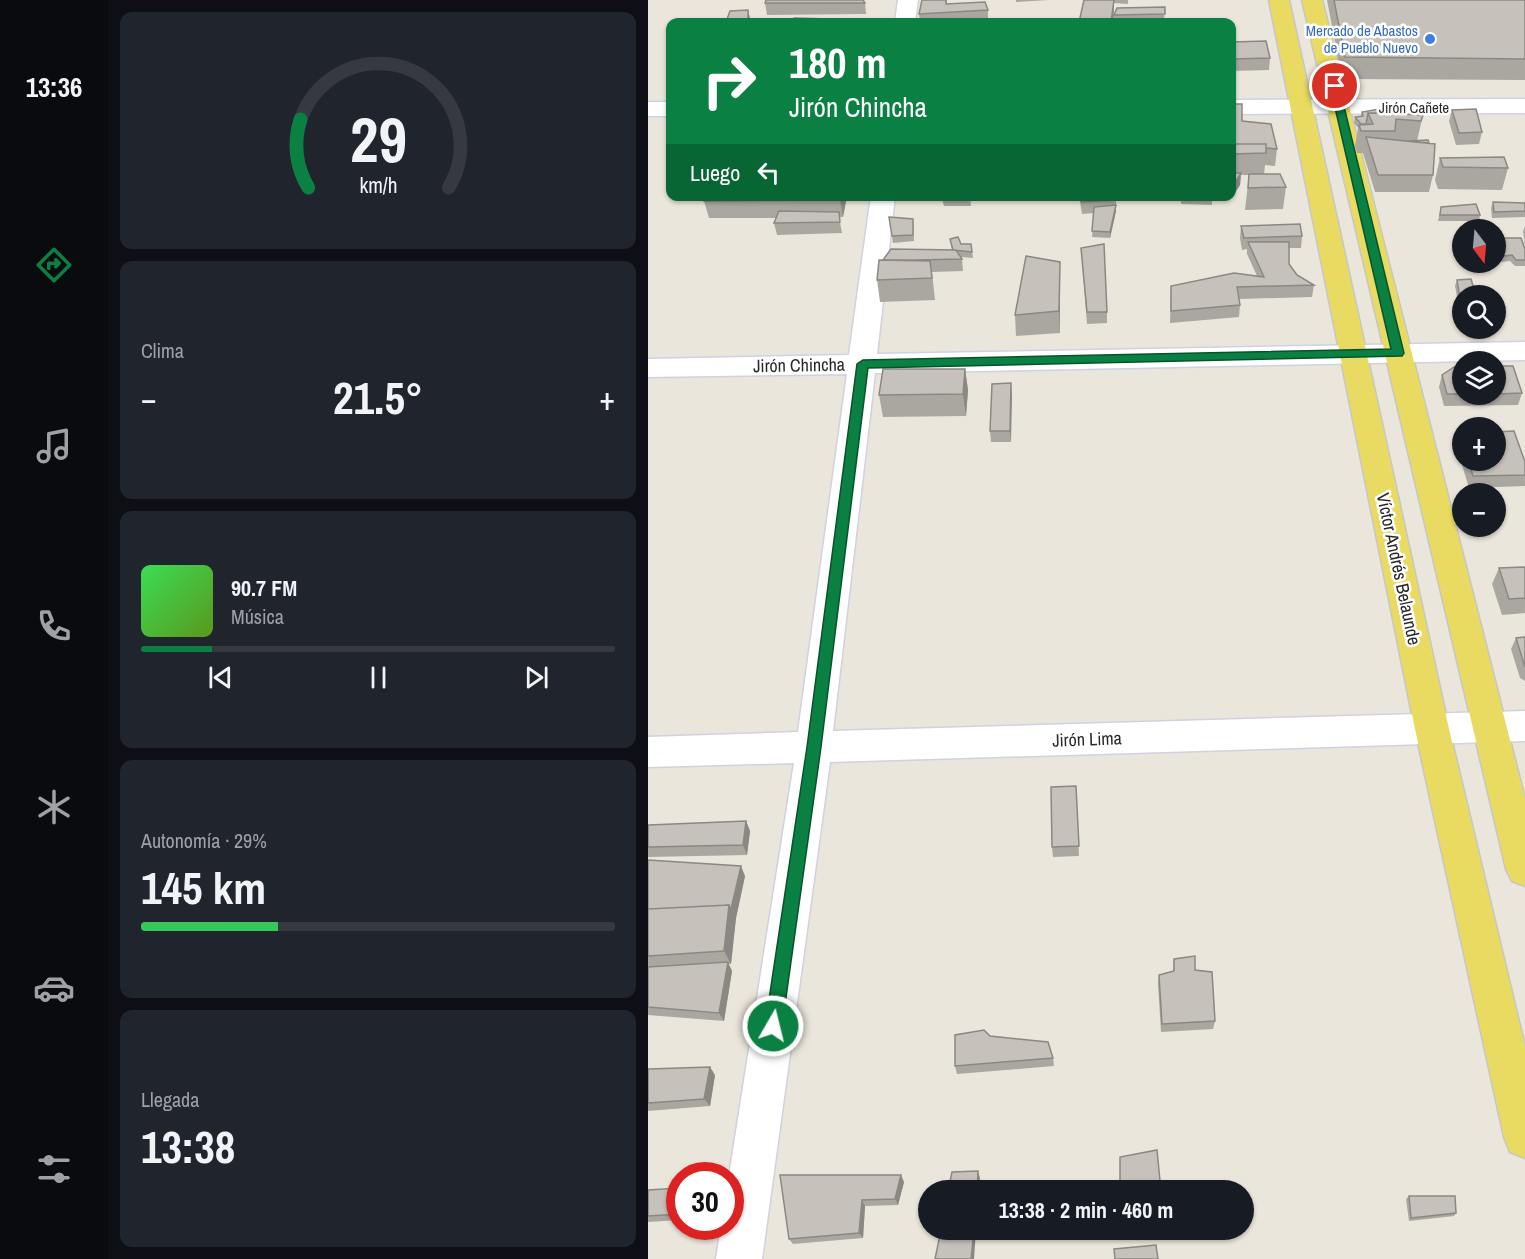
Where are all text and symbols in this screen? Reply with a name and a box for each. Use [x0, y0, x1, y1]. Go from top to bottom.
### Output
place label: Mercado de Abastos de Pueblo Nuevo [1306, 20, 1418, 58]
marker: Mercado de Abastos de Pueblo Nuevo [1423, 32, 1437, 46]
text: 180 m [789, 35, 887, 91]
icon: right [690, 42, 768, 120]
pin [1309, 60, 1360, 111]
text: 13:36 [26, 69, 82, 105]
icon: arrive [1318, 69, 1351, 102]
text: Jirón Chincha [789, 89, 927, 125]
text: 29 [350, 97, 406, 181]
street label: Jirón Cañete [1379, 97, 1449, 118]
icon: left [752, 156, 785, 189]
text: Luego [690, 158, 740, 188]
text: km/h [359, 171, 397, 200]
north arrow [1452, 219, 1506, 273]
map controls [1452, 219, 1506, 537]
icon: directions [33, 244, 75, 286]
button: search [1452, 285, 1506, 339]
text: Clima [141, 337, 184, 364]
button: layers [1452, 351, 1506, 405]
street label: Jirón Chincha [753, 352, 845, 378]
text: 21.5° [333, 367, 423, 428]
text: − [141, 376, 157, 420]
text: + [599, 376, 615, 420]
button: + [1452, 417, 1506, 471]
icon: music [33, 425, 75, 467]
button: − [1452, 483, 1506, 537]
street label: Víctor Andrés Belaunde [1371, 491, 1427, 647]
text: 90.7 FM [231, 573, 297, 603]
text: Música [231, 603, 284, 630]
icon: phone [33, 605, 75, 647]
icon: previous [204, 661, 237, 694]
icon: pause [362, 661, 395, 694]
icon: next [520, 661, 553, 694]
street label: Jirón Lima [1052, 725, 1122, 753]
icon: climate [33, 786, 75, 828]
text: Autonomía · 29% [141, 827, 267, 854]
text: 145 km [141, 857, 266, 918]
icon: car [33, 967, 75, 1009]
position arrow [741, 994, 805, 1058]
text: Llegada [141, 1086, 199, 1113]
text: 13:38 [141, 1116, 235, 1177]
icon: filters [33, 1148, 75, 1190]
speed limit sign: 30 [666, 1162, 744, 1240]
text: 13:38 · 2 min · 460 m [999, 1195, 1173, 1225]

